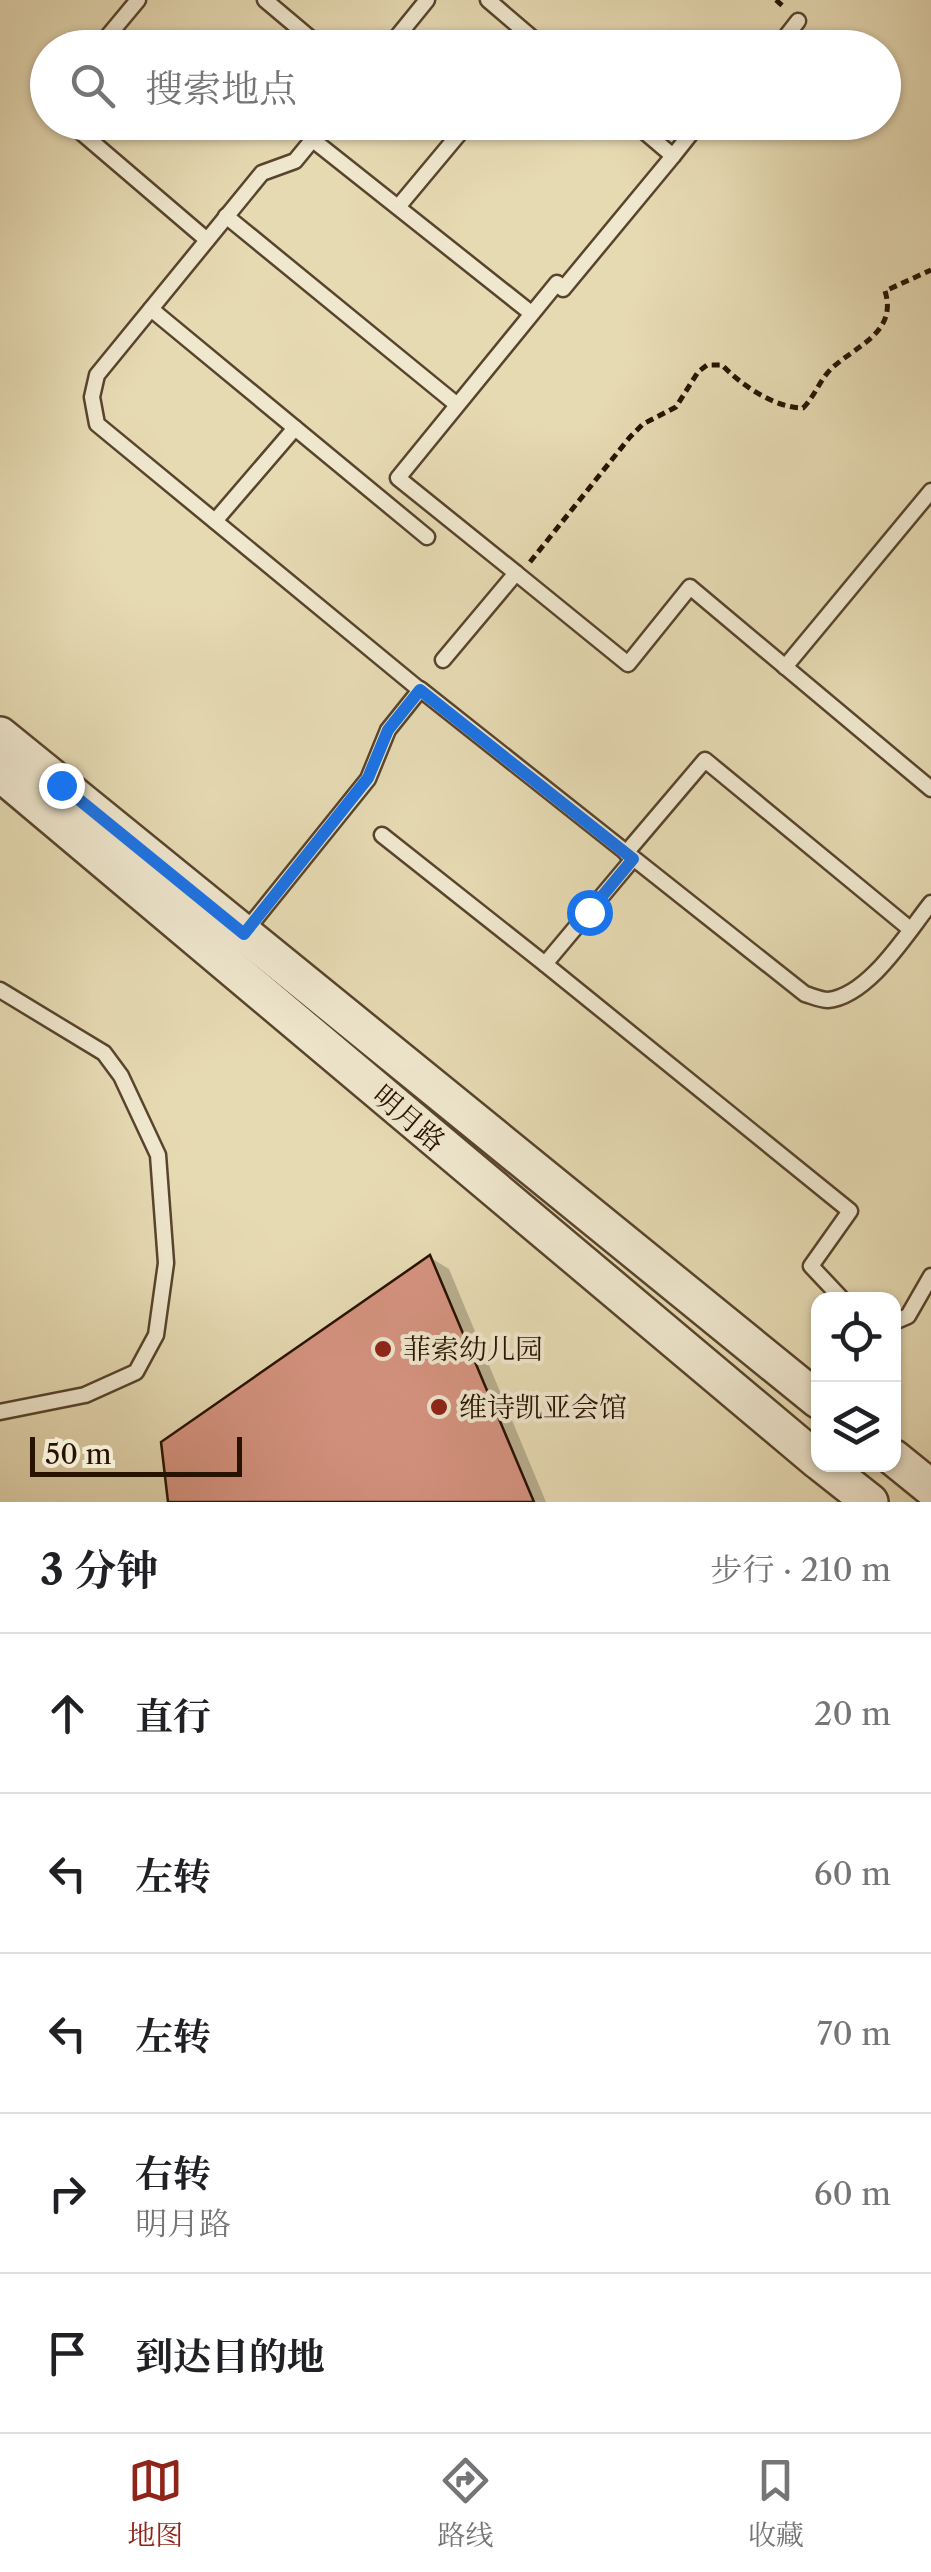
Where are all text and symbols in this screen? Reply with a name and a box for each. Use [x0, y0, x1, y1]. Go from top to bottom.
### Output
search box [30, 30, 901, 140]
icon: search [65, 58, 120, 113]
text: 搜索地点 [145, 65, 297, 112]
route end [39, 763, 85, 809]
route start [567, 890, 613, 936]
street label: 明月路 [366, 1078, 452, 1158]
map controls [811, 1292, 901, 1472]
button: locate [811, 1292, 901, 1382]
place label: 菲索幼儿园 [403, 1332, 543, 1366]
marker: 菲索幼儿园 [372, 1338, 394, 1360]
button: layers [811, 1382, 901, 1472]
place label: 维诗凯亚会馆 [459, 1390, 627, 1424]
marker: 维诗凯亚会馆 [428, 1396, 450, 1418]
scale bar [30, 1432, 242, 1476]
text: 50 m [45, 1437, 112, 1471]
text: 3 分钟 [40, 1544, 158, 1596]
text: 步行 · 210 m [711, 1550, 891, 1589]
icon: ahead [40, 1686, 95, 1741]
text: 直行 [135, 1693, 211, 1740]
text: 20 m [814, 1694, 891, 1733]
icon: left [40, 1846, 95, 1901]
text: 左转 [135, 1853, 211, 1900]
text: 60 m [814, 1854, 891, 1893]
icon: left [40, 2006, 95, 2061]
text: 左转 [135, 2013, 211, 2060]
text: 70 m [817, 2014, 891, 2053]
text: 右转 [135, 2150, 211, 2197]
icon: right [40, 2166, 95, 2221]
text: 60 m [814, 2174, 891, 2213]
text: 明月路 [135, 2204, 231, 2243]
icon: arrive [40, 2326, 95, 2381]
text: 到达目的地 [135, 2333, 325, 2380]
tab: 地图 [127, 2453, 183, 2553]
tab: 路线 [437, 2453, 494, 2553]
tab: 收藏 [748, 2453, 804, 2553]

